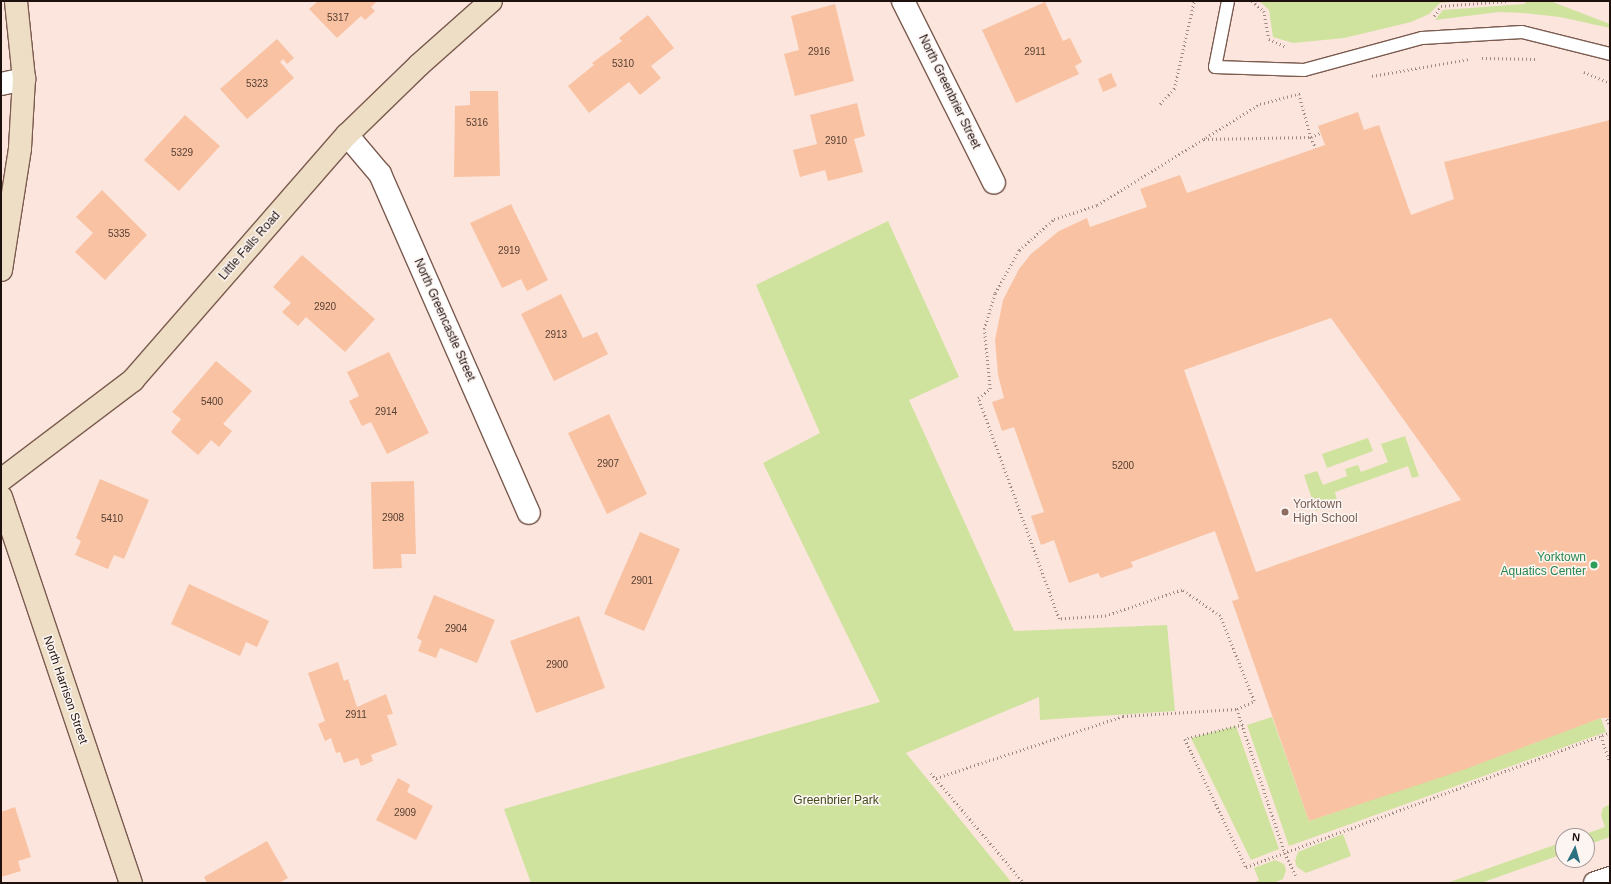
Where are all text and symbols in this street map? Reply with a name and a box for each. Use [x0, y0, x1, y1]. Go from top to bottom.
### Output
house number: 5317 [327, 12, 349, 24]
street label: North Greenbrier Street [915, 32, 983, 152]
house number: 2916 [808, 46, 830, 58]
house number: 2911 [1024, 46, 1046, 58]
house number: 5310 [612, 58, 634, 70]
house number: 5323 [246, 78, 268, 90]
house number: 5316 [466, 117, 488, 129]
house number: 2910 [825, 135, 847, 147]
house number: 5329 [171, 147, 193, 159]
street label: Little Falls Road [216, 209, 284, 283]
house number: 5335 [108, 228, 130, 240]
house number: 2919 [498, 245, 520, 257]
street label: North Greencastle Street [410, 256, 478, 384]
house number: 2920 [314, 301, 336, 313]
house number: 2913 [545, 329, 567, 341]
house number: 5400 [201, 396, 223, 408]
house number: 2914 [375, 406, 397, 418]
house number: 2907 [597, 458, 619, 470]
house number: 5200 [1112, 460, 1134, 472]
place label: Yorktown High School [1293, 498, 1358, 526]
marker: Yorktown High School [1280, 507, 1290, 517]
house number: 2908 [382, 512, 404, 524]
house number: 5410 [101, 513, 123, 525]
place label: Yorktown Aquatics Center [1501, 551, 1586, 579]
marker: Yorktown Aquatics Center [1589, 560, 1599, 570]
house number: 2901 [631, 575, 653, 587]
house number: 2904 [445, 623, 467, 635]
street label: North Harrison Street [40, 634, 90, 746]
house number: 2900 [546, 659, 568, 671]
house number: 2911 [345, 709, 367, 721]
park label: Greenbrier Park [793, 794, 879, 808]
house number: 2909 [394, 807, 416, 819]
north arrow [1555, 828, 1595, 868]
text: N [1572, 831, 1581, 843]

